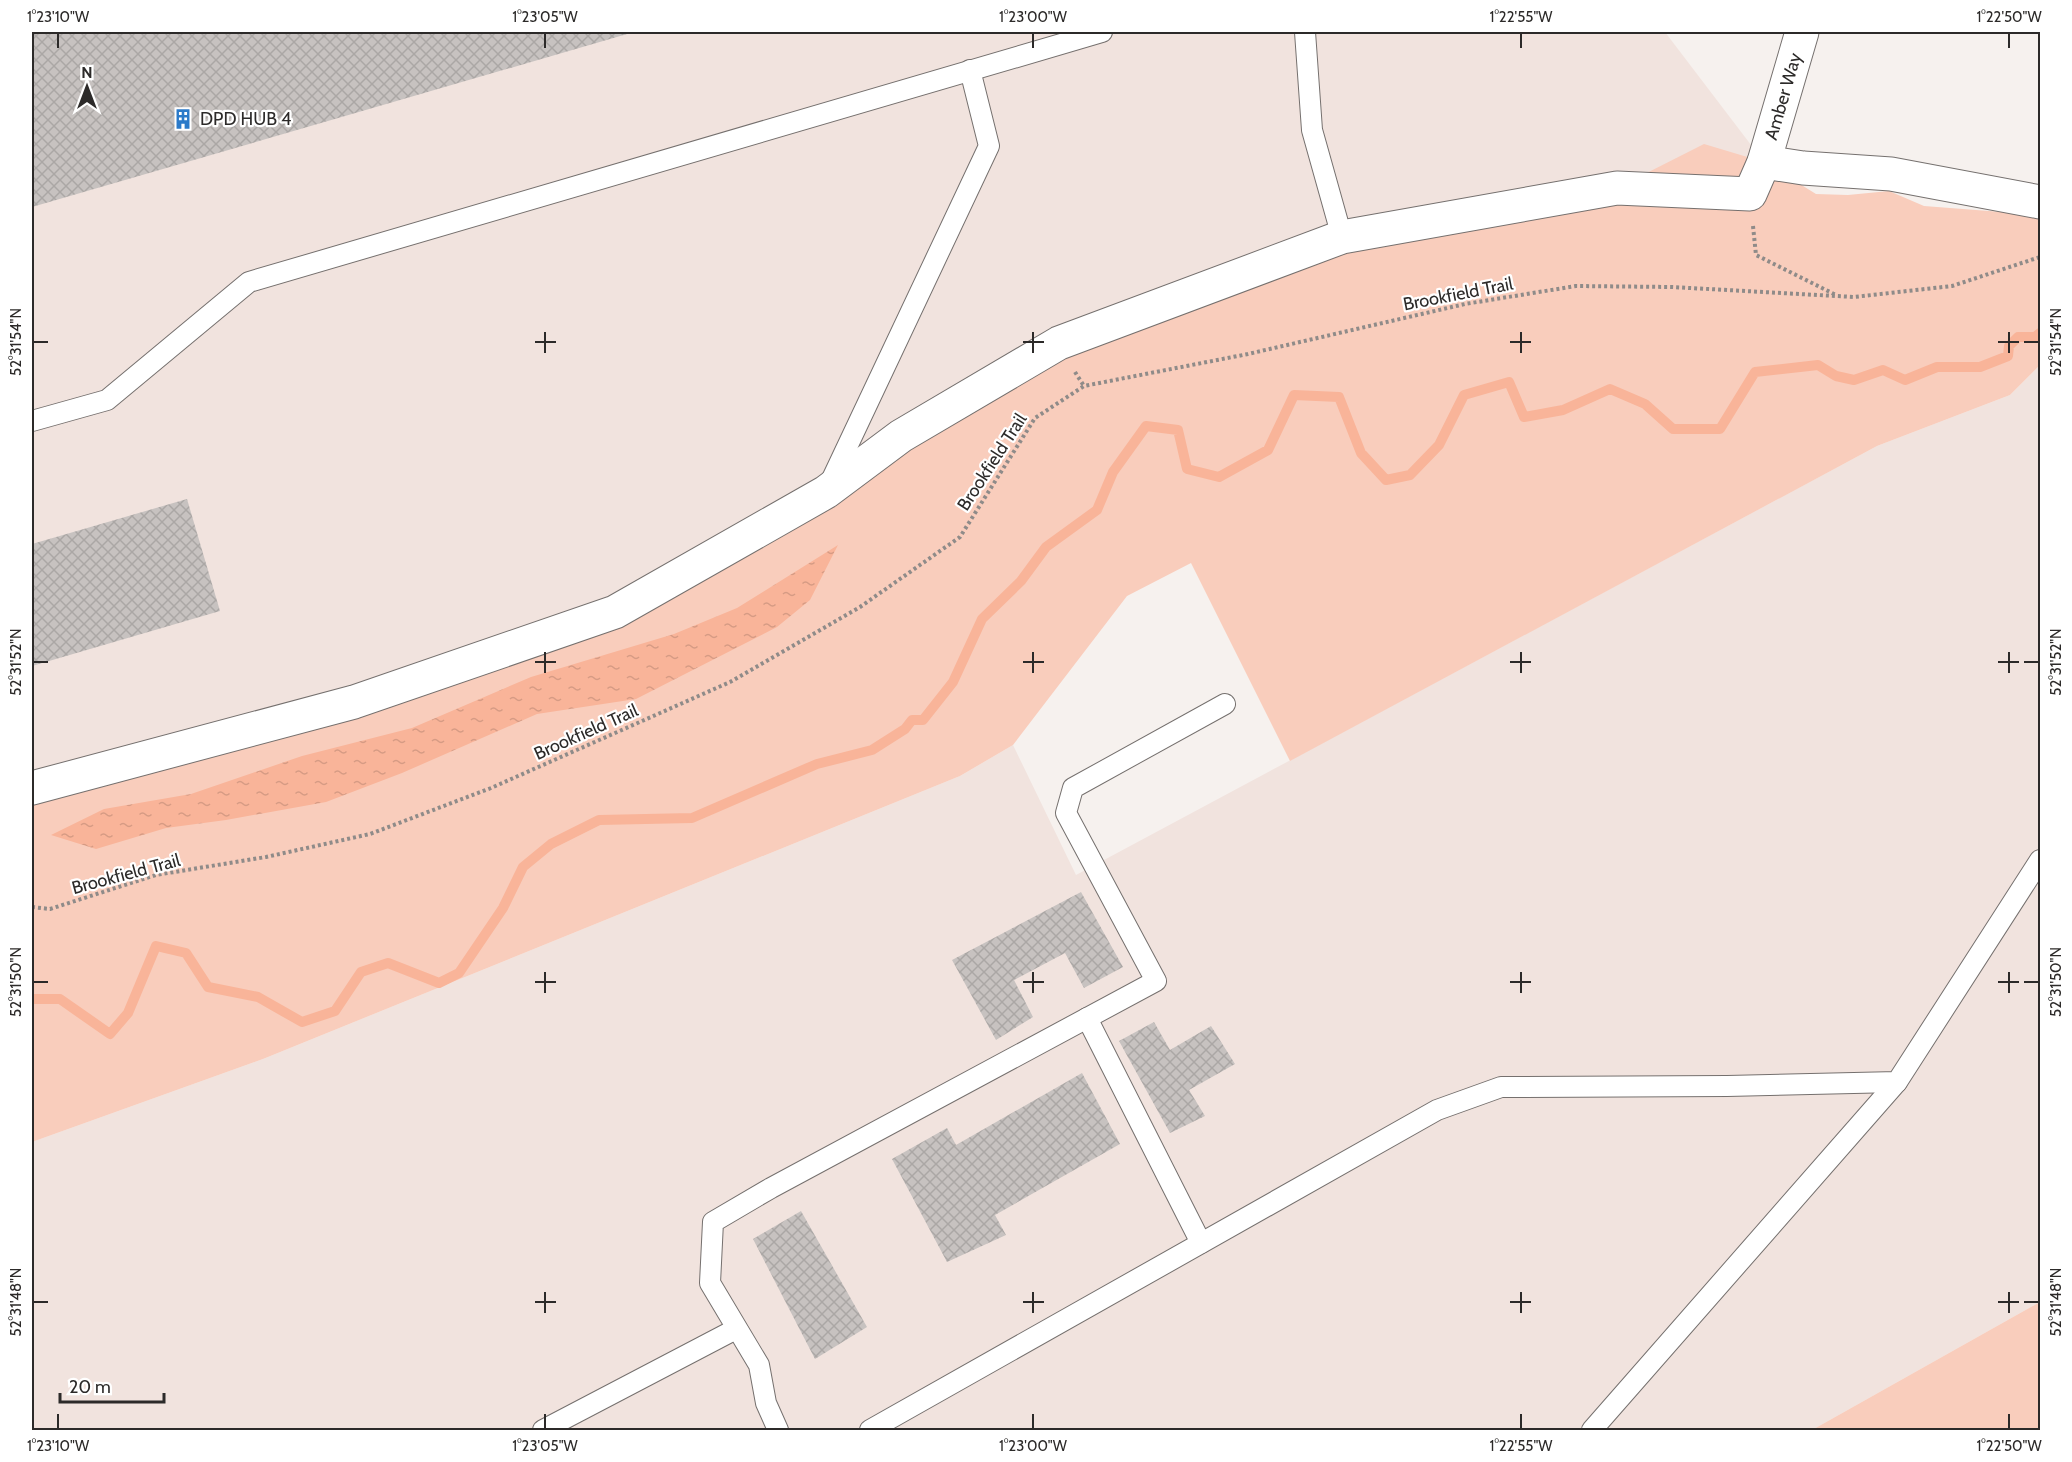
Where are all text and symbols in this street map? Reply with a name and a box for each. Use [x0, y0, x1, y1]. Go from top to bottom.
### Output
text: 1°23'10"W [27, 8, 90, 26]
text: 1°23'05"W [512, 8, 579, 26]
text: 1°23'00"W [999, 8, 1068, 26]
text: 1°22'55"W [1490, 8, 1553, 26]
text: 1°22'50"W [1976, 8, 2042, 26]
street label: Amber Way [1760, 50, 1806, 142]
north arrow [57, 57, 117, 117]
text: N [81, 63, 93, 82]
building icon: DPD HUB 4 [171, 107, 195, 131]
place label: DPD HUB 4 [200, 108, 291, 130]
street label: Brookfield Trail [1401, 272, 1516, 315]
text: 52°31'54"N [7, 308, 25, 376]
text: 52°31'54"N [2047, 308, 2065, 376]
street label: Brookfield Trail [952, 409, 1032, 515]
text: 52°31'52"N [7, 628, 25, 696]
text: 52°31'52"N [2047, 628, 2065, 696]
street label: Brookfield Trail [531, 699, 642, 765]
street label: Brookfield Trail [69, 849, 183, 899]
text: 52°31'50"N [7, 947, 25, 1017]
text: 52°31'50"N [2047, 947, 2065, 1017]
text: 52°31'48"N [7, 1268, 25, 1336]
text: 52°31'48"N [2047, 1268, 2065, 1336]
scale bar [60, 1366, 164, 1404]
text: 20 m [69, 1376, 111, 1398]
text: 1°23'10"W [27, 1437, 90, 1455]
text: 1°23'05"W [512, 1437, 579, 1455]
text: 1°23'00"W [999, 1437, 1068, 1455]
text: 1°22'55"W [1490, 1437, 1553, 1455]
text: 1°22'50"W [1976, 1437, 2042, 1455]

